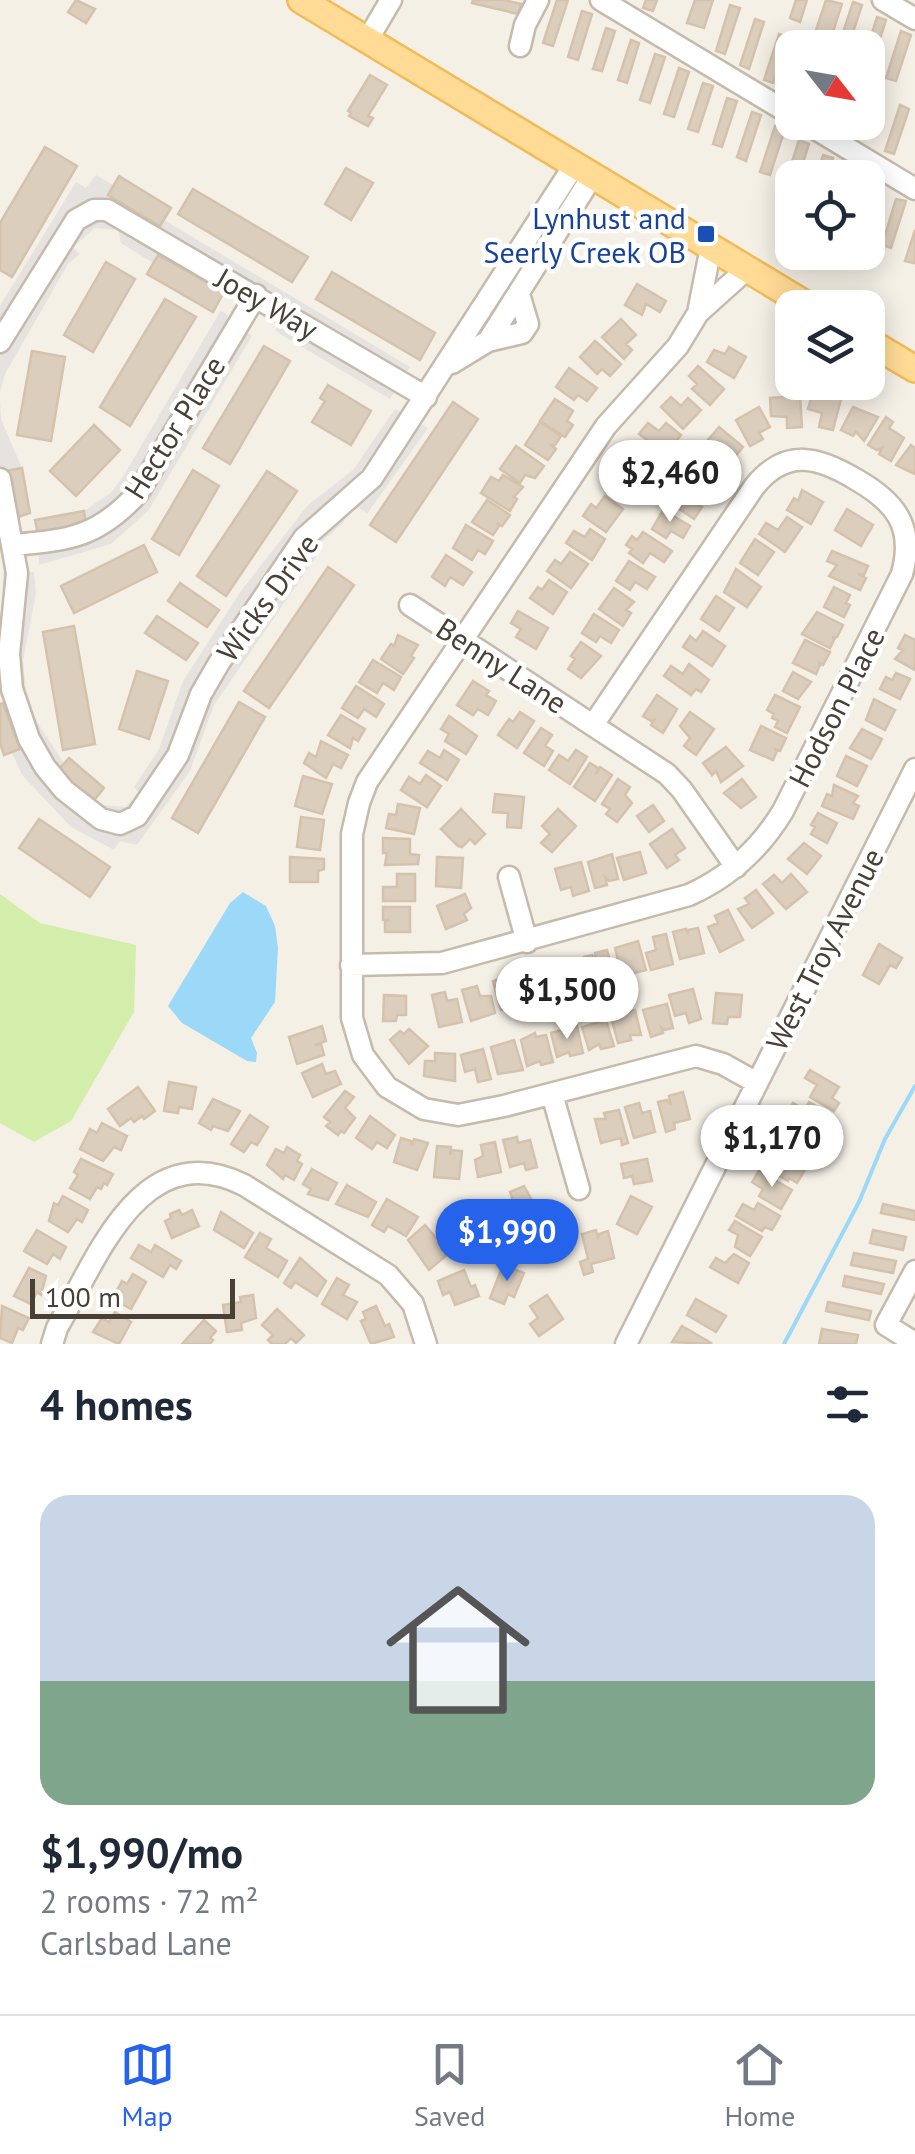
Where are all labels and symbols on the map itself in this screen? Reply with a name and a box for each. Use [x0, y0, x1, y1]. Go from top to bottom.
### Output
north arrow [775, 30, 885, 140]
place label: Lynhust and Seerly Creek OB [484, 198, 686, 271]
marker: Lynhust and Seerly Creek OB [695, 223, 717, 245]
street label: Joey Way [207, 257, 325, 348]
street label: Hector Place [115, 348, 233, 506]
pin: $2,460 [589, 440, 751, 525]
street label: Wicks Drive [208, 525, 326, 669]
street label: Benny Lane [429, 608, 575, 722]
street label: Hodson Place [779, 621, 893, 793]
street label: West Troy Avenue [756, 841, 892, 1057]
pin: $1,500 [486, 957, 648, 1042]
pin: $1,170 [691, 1105, 853, 1190]
pin: $1,990 [426, 1199, 588, 1284]
scale bar [30, 1274, 235, 1318]

